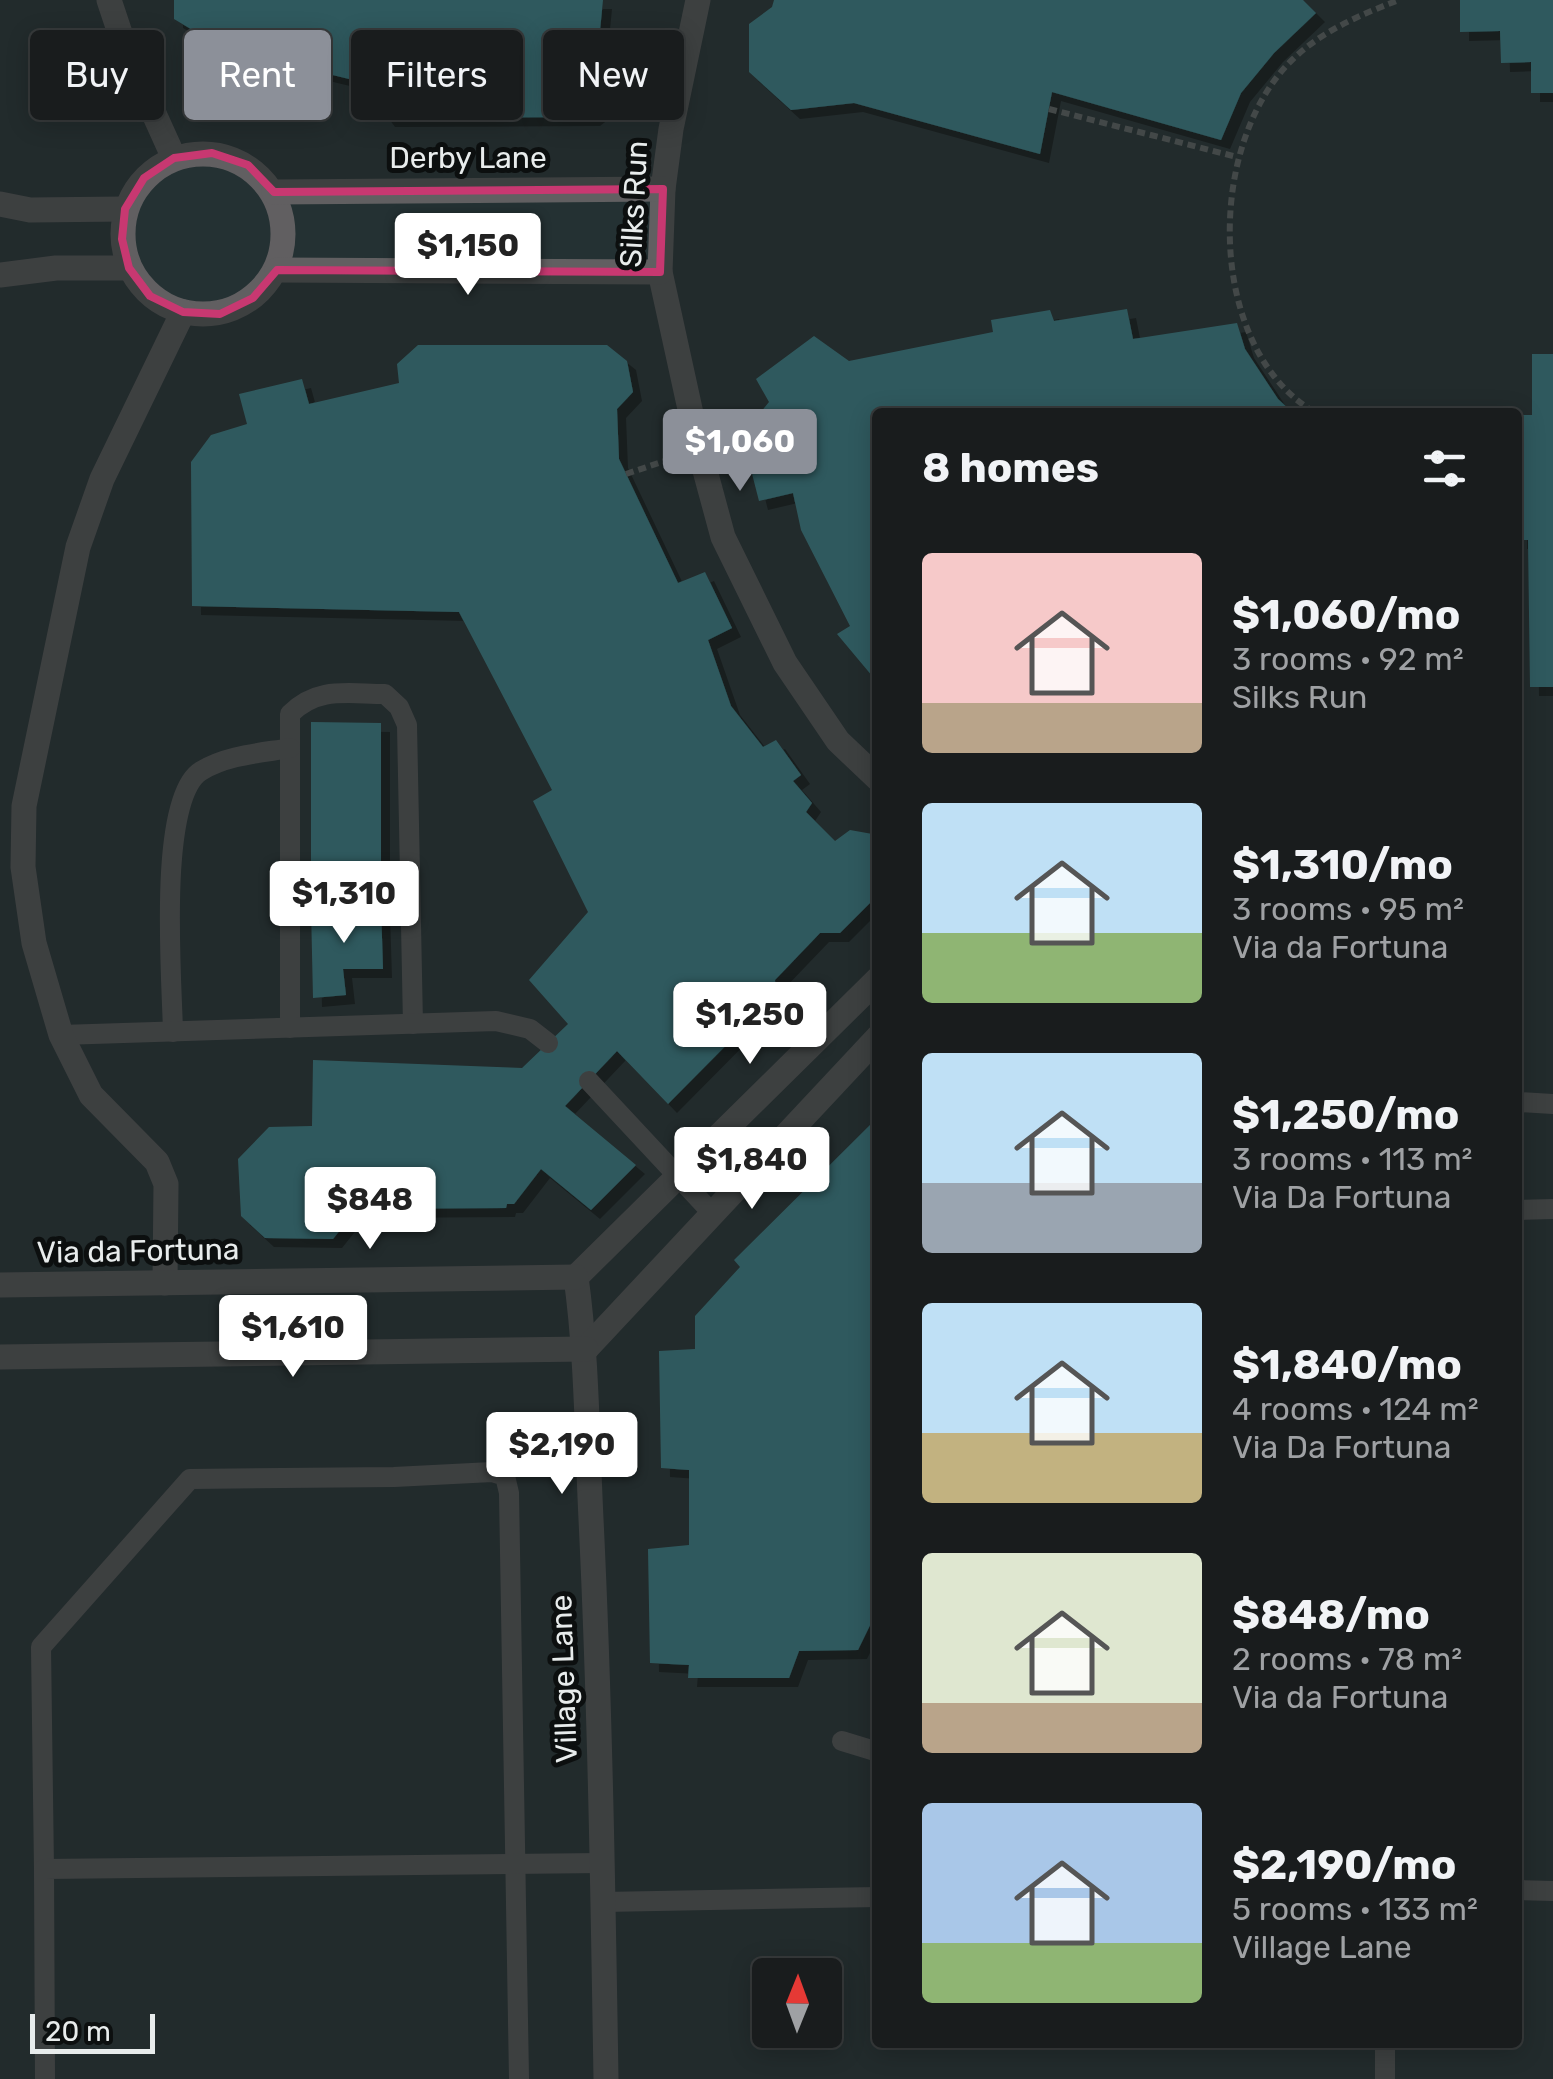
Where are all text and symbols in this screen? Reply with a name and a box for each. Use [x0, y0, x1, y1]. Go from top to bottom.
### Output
chip: Buy [30, 30, 164, 120]
chip: Rent [184, 30, 331, 120]
chip: Filters [351, 30, 523, 120]
chip: New [543, 30, 684, 120]
street label: Derby Lane [389, 140, 547, 176]
street label: Silks Run [613, 140, 655, 268]
pin: $1,150 [387, 213, 549, 298]
text: $1,150 [417, 226, 519, 264]
pin: $1,060 [659, 409, 821, 494]
text: $1,060 [685, 422, 795, 460]
icon: filters [1417, 441, 1472, 496]
text: 8 homes [922, 443, 1099, 493]
text: $1,060/mo [1232, 590, 1461, 640]
icon: home [1002, 593, 1122, 713]
text: 3 rooms · 92 m² [1232, 640, 1464, 678]
text: Silks Run [1232, 678, 1367, 716]
text: $1,310/mo [1232, 840, 1453, 890]
icon: home [1002, 843, 1122, 963]
pin: $1,310 [263, 861, 425, 946]
text: $1,310 [292, 874, 396, 912]
text: 3 rooms · 95 m² [1232, 890, 1464, 928]
text: Via da Fortuna [1232, 928, 1448, 966]
pin: $1,250 [669, 982, 831, 1067]
text: $1,250 [695, 995, 805, 1033]
text: $1,250/mo [1232, 1090, 1459, 1140]
icon: home [1002, 1093, 1122, 1213]
pin: $1,840 [671, 1127, 833, 1212]
text: $1,840 [696, 1140, 808, 1178]
text: 3 rooms · 113 m² [1232, 1140, 1473, 1178]
pin: $848 [311, 1167, 429, 1252]
text: Via Da Fortuna [1232, 1178, 1451, 1216]
text: $848 [327, 1180, 413, 1218]
street label: Via da Fortuna [36, 1231, 240, 1271]
pin: $1,610 [212, 1295, 374, 1380]
text: $1,610 [241, 1308, 345, 1346]
text: $1,840/mo [1232, 1340, 1462, 1390]
icon: home [1002, 1343, 1122, 1463]
text: 4 rooms · 124 m² [1232, 1390, 1479, 1428]
pin: $2,190 [481, 1412, 643, 1497]
text: $2,190 [508, 1425, 616, 1463]
text: Via Da Fortuna [1232, 1428, 1451, 1466]
text: $848/mo [1232, 1590, 1430, 1640]
icon: home [1002, 1593, 1122, 1713]
street label: Village Lane [543, 1594, 585, 1764]
text: 2 rooms · 78 m² [1232, 1640, 1462, 1678]
text: Via da Fortuna [1232, 1678, 1448, 1716]
text: $2,190/mo [1232, 1840, 1456, 1890]
icon: home [1002, 1843, 1122, 1963]
text: 5 rooms · 133 m² [1232, 1890, 1478, 1928]
text: Village Lane [1232, 1928, 1412, 1966]
north arrow [752, 1958, 842, 2048]
map controls [752, 1958, 842, 2048]
scale bar [30, 2009, 155, 2054]
text: 20 m [45, 2015, 111, 2048]

